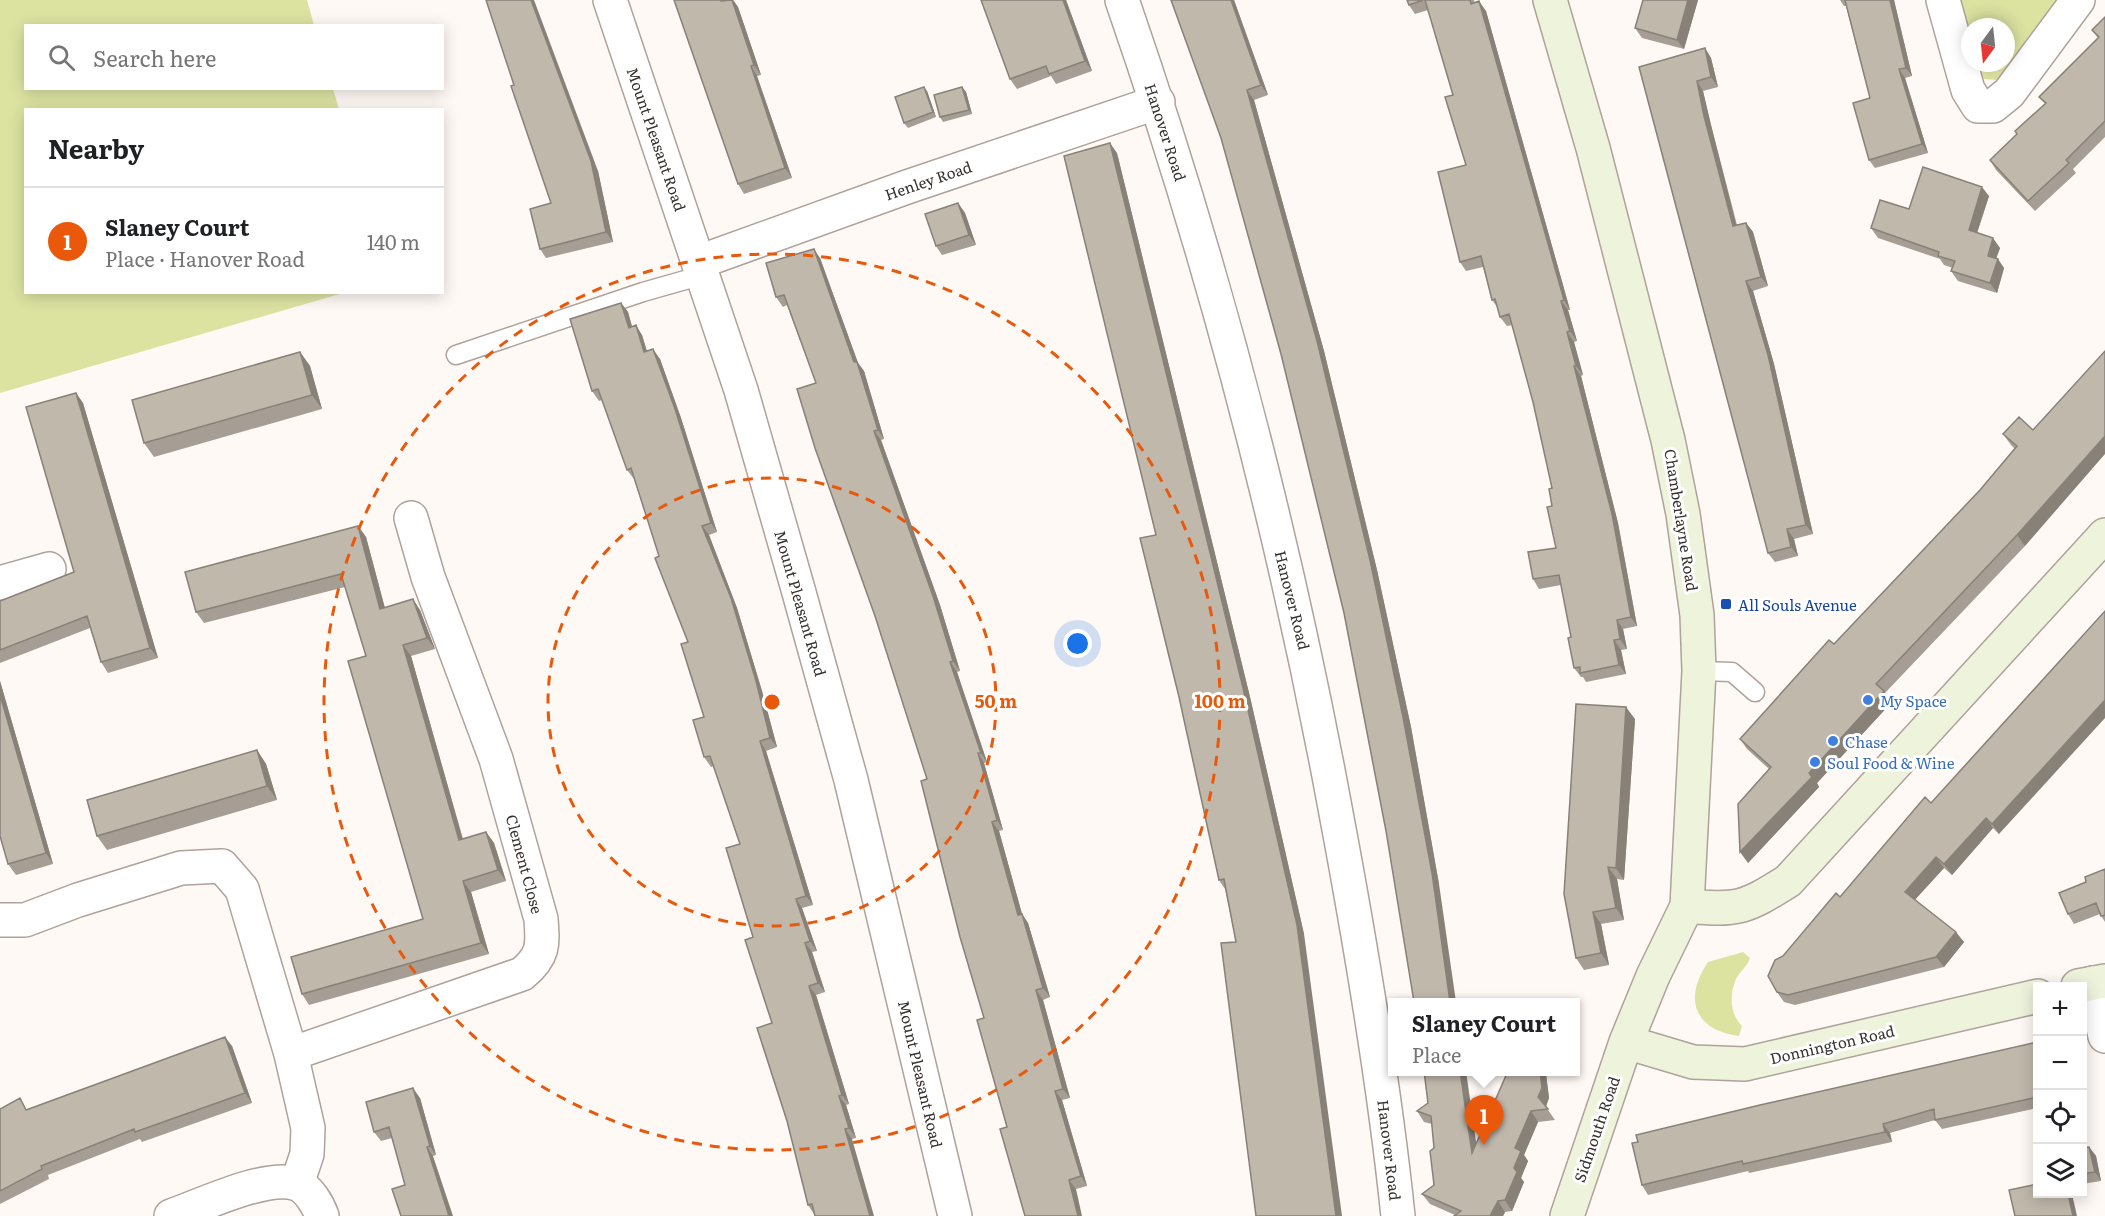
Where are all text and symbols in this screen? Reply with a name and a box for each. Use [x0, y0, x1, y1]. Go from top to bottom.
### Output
north arrow [1961, 18, 2015, 72]
search box [24, 24, 444, 90]
icon: search [45, 41, 78, 74]
text: Search here [93, 41, 216, 74]
street label: Mount Pleasant Road [622, 64, 692, 214]
street label: Hanover Road [1139, 80, 1193, 184]
text: Nearby [48, 128, 144, 167]
street label: Henley Road [881, 154, 975, 206]
text: Slaney Court [105, 210, 249, 243]
text: 1 [63, 226, 72, 256]
text: 140 m [367, 226, 420, 256]
text: Place · Hanover Road [105, 243, 305, 273]
street label: Chamberlayne Road [1659, 447, 1705, 593]
street label: Mount Pleasant Road [769, 527, 833, 679]
street label: Hanover Road [1270, 548, 1316, 652]
place label: All Souls Avenue [1738, 593, 1857, 616]
marker: All Souls Avenue [1719, 597, 1733, 611]
your location [1063, 629, 1092, 658]
text: 50 m [975, 687, 1017, 714]
text: 100 m [1194, 687, 1246, 714]
place label: My Space [1880, 689, 1947, 712]
centre of rings [762, 692, 782, 712]
marker: My Space [1861, 693, 1875, 707]
place label: Chase [1845, 730, 1888, 753]
marker: Chase [1826, 734, 1840, 748]
place label: Soul Food & Wine [1827, 751, 1955, 774]
marker: Soul Food & Wine [1808, 755, 1822, 769]
street label: Clement Close [501, 812, 549, 916]
map controls [2033, 982, 2087, 1198]
button: + [2033, 982, 2087, 1036]
street label: Mount Pleasant Road [893, 998, 949, 1150]
popup [1388, 998, 1580, 1076]
text: Slaney Court [1412, 1006, 1556, 1039]
street label: Donnington Road [1768, 1019, 1896, 1069]
button: − [2033, 1036, 2087, 1090]
text: Place [1412, 1039, 1461, 1069]
street label: Sidmouth Road [1567, 1073, 1625, 1185]
button: locate [2033, 1090, 2087, 1144]
pin: 1 [1464, 1096, 1504, 1145]
street label: Hanover Road [1372, 1098, 1408, 1202]
button: layers [2033, 1144, 2087, 1198]

